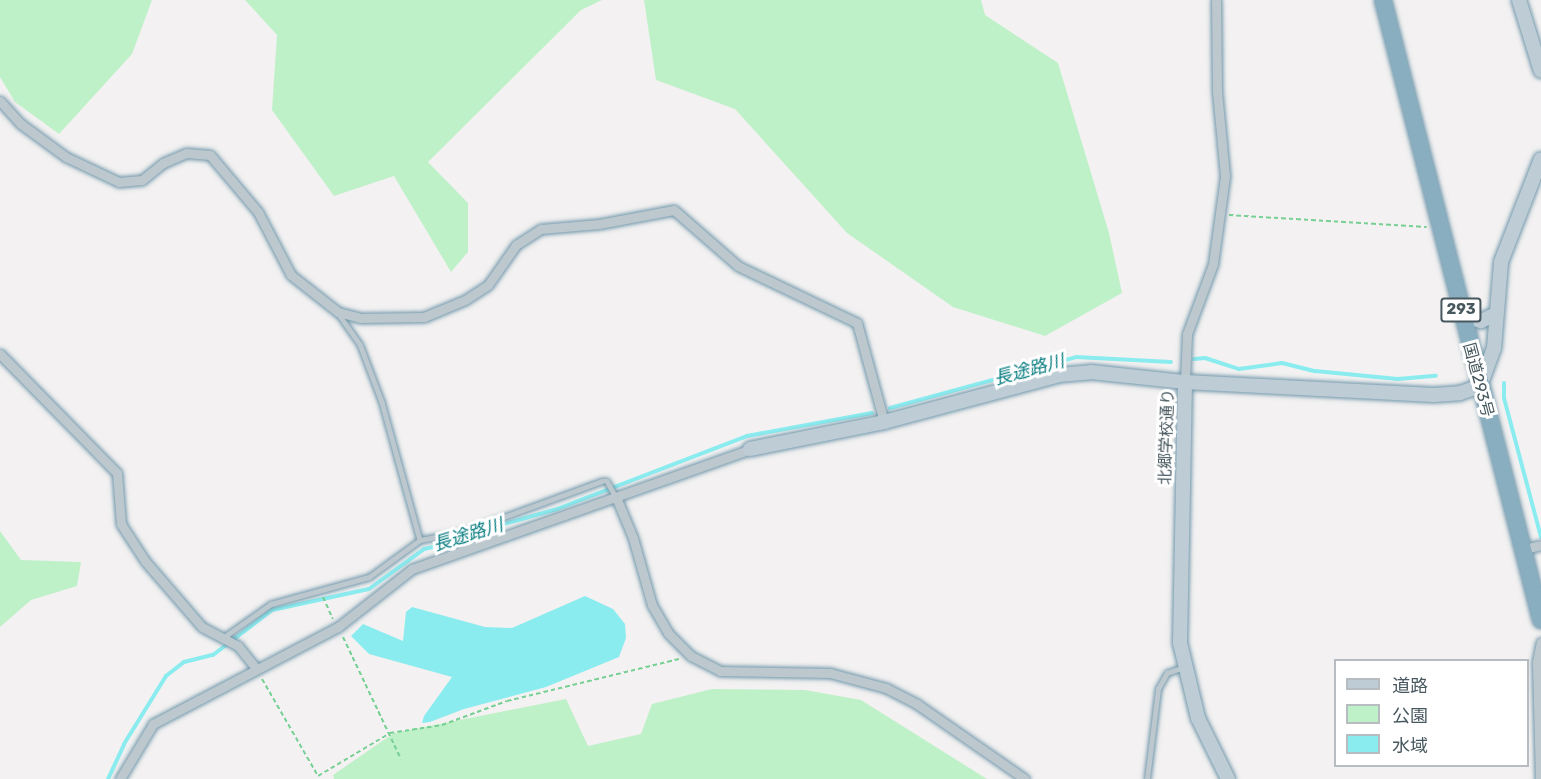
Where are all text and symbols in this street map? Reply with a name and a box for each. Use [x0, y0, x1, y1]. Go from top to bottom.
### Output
road number: 293 [1440, 298, 1482, 322]
street label: 国道293号 [1459, 341, 1497, 419]
water label: 長途路川 [991, 350, 1067, 390]
street label: 北郷学校通り [1156, 389, 1178, 485]
water label: 長途路川 [430, 514, 506, 556]
legend [1334, 659, 1529, 767]
text: 道路 [1392, 675, 1428, 697]
text: 公園 [1392, 705, 1428, 727]
text: 水域 [1392, 735, 1428, 757]

